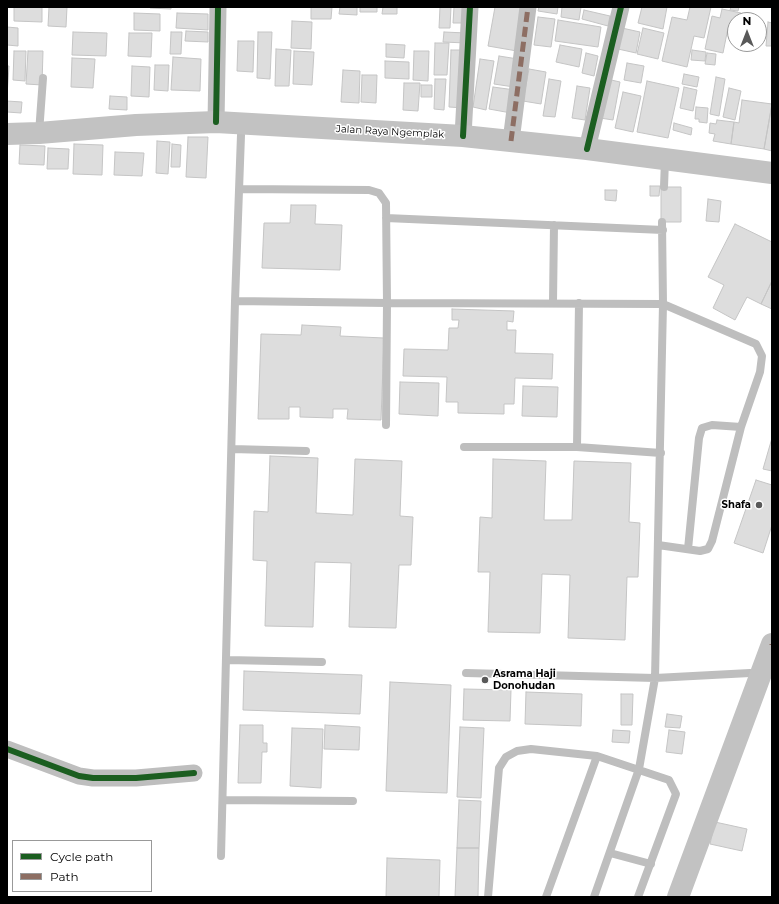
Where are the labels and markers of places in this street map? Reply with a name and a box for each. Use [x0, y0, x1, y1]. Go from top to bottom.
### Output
place label: Shafa [722, 499, 751, 511]
marker: Shafa [754, 500, 764, 510]
place label: Asrama Haji Donohudan [493, 668, 556, 692]
marker: Asrama Haji Donohudan [480, 675, 490, 685]

